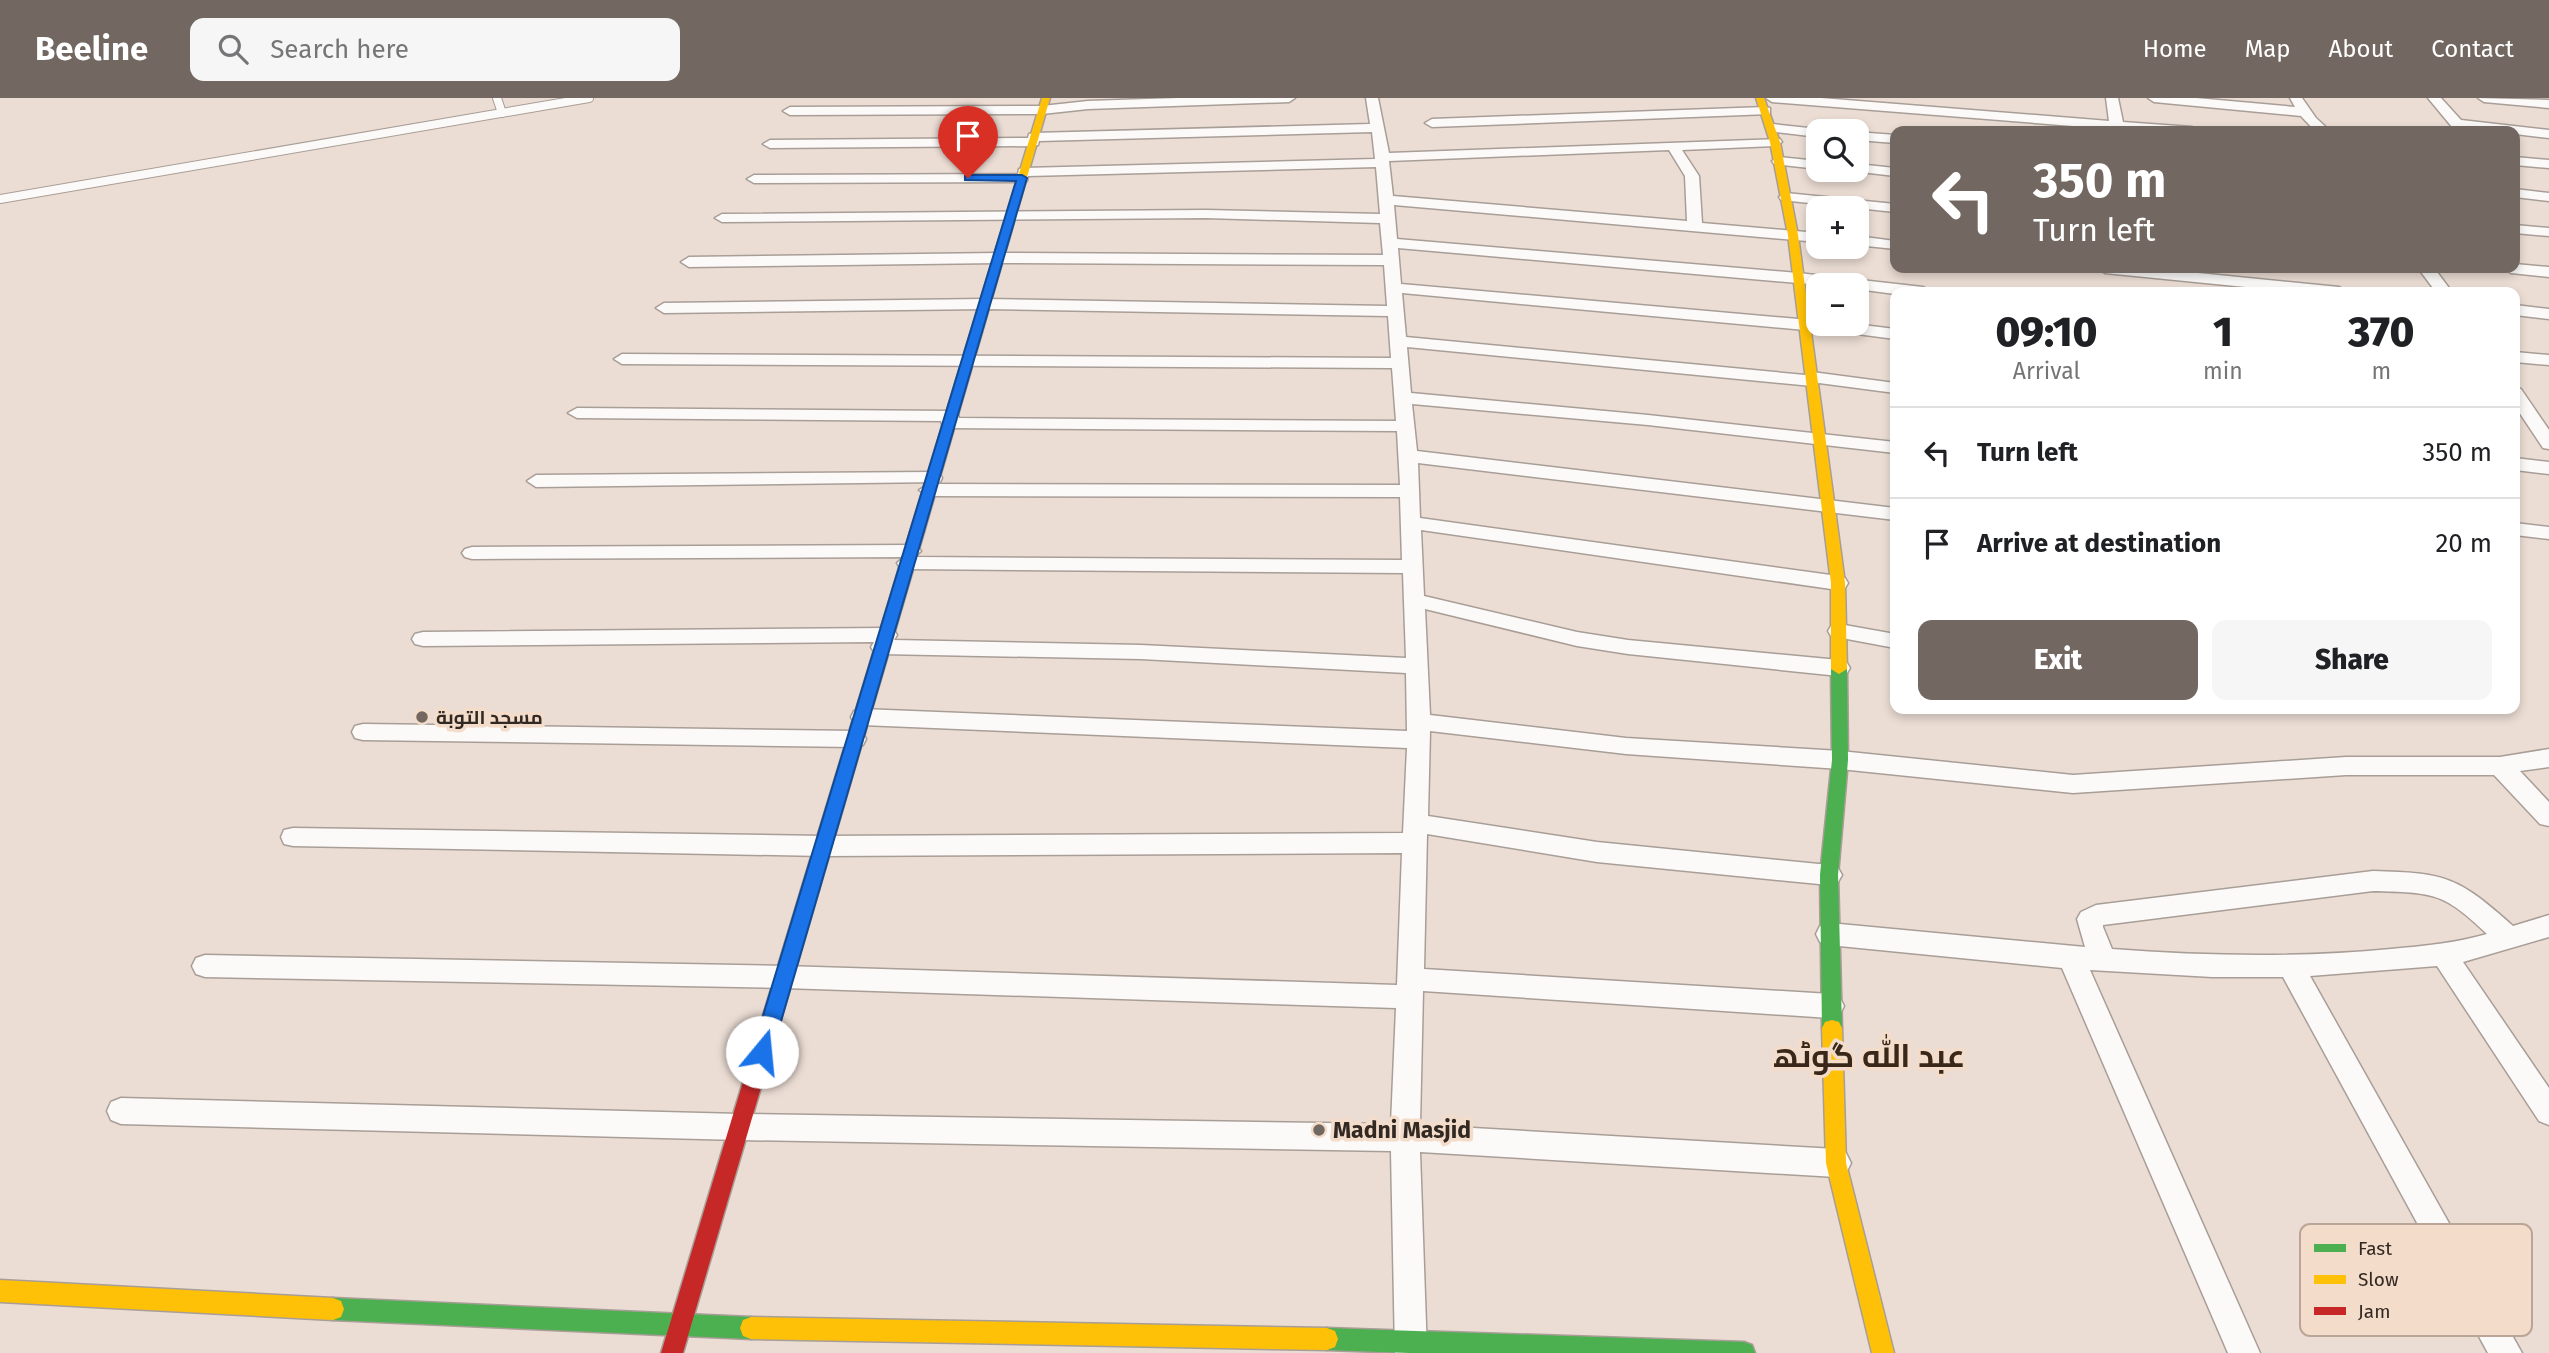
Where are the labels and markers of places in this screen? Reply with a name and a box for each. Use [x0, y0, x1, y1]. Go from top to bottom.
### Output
pin [938, 106, 998, 178]
place label: مسجد التوبة [436, 706, 543, 729]
marker: مسجد التوبة [414, 709, 430, 725]
place label: Madni Masjid [1333, 1116, 1471, 1144]
marker: Madni Masjid [1311, 1122, 1327, 1138]

